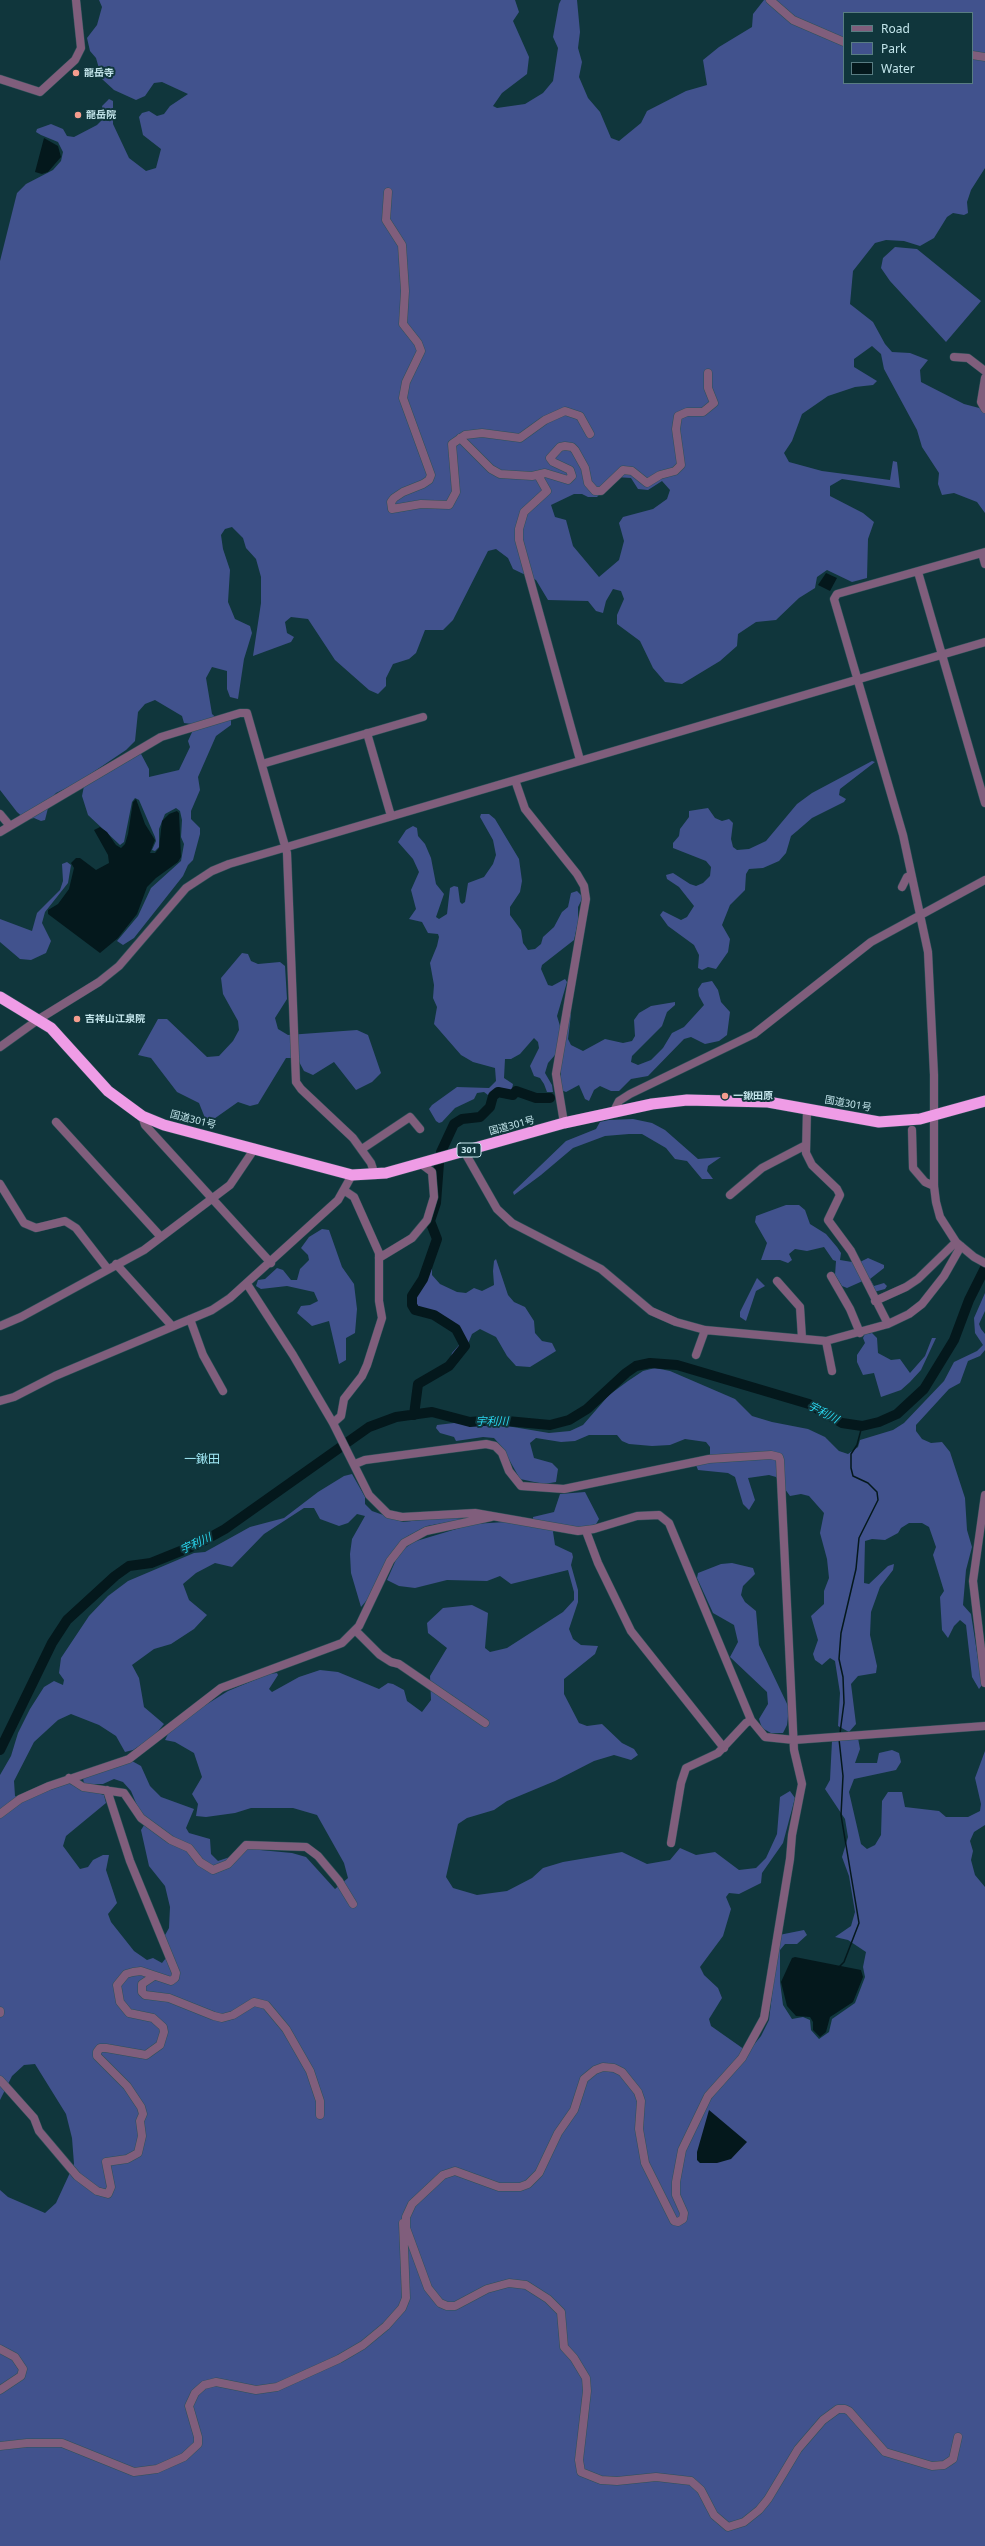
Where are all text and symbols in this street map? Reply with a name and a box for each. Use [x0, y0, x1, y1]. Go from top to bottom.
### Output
legend [843, 12, 973, 84]
text: Road [881, 20, 910, 37]
text: Park [881, 40, 906, 57]
text: Water [881, 60, 915, 77]
place label: 龍岳寺 [84, 67, 114, 79]
marker: 龍岳寺 [71, 68, 81, 78]
place label: 龍岳院 [86, 109, 116, 121]
marker: 龍岳院 [73, 110, 83, 120]
place label: 吉祥山江泉院 [85, 1013, 145, 1025]
marker: 吉祥山江泉院 [72, 1014, 82, 1024]
place label: 一鍬田原 [733, 1090, 773, 1102]
marker: 一鍬田原 [720, 1091, 730, 1101]
street label: 国道301号 [824, 1094, 872, 1114]
street label: 国道301号 [169, 1108, 217, 1132]
street label: 国道301号 [488, 1114, 536, 1138]
road number: 301 [457, 1143, 481, 1157]
water label: 宇利川 [805, 1399, 841, 1427]
water label: 宇利川 [476, 1415, 508, 1429]
district label: 一鍬田 [184, 1453, 220, 1467]
water label: 宇利川 [178, 1531, 214, 1557]

